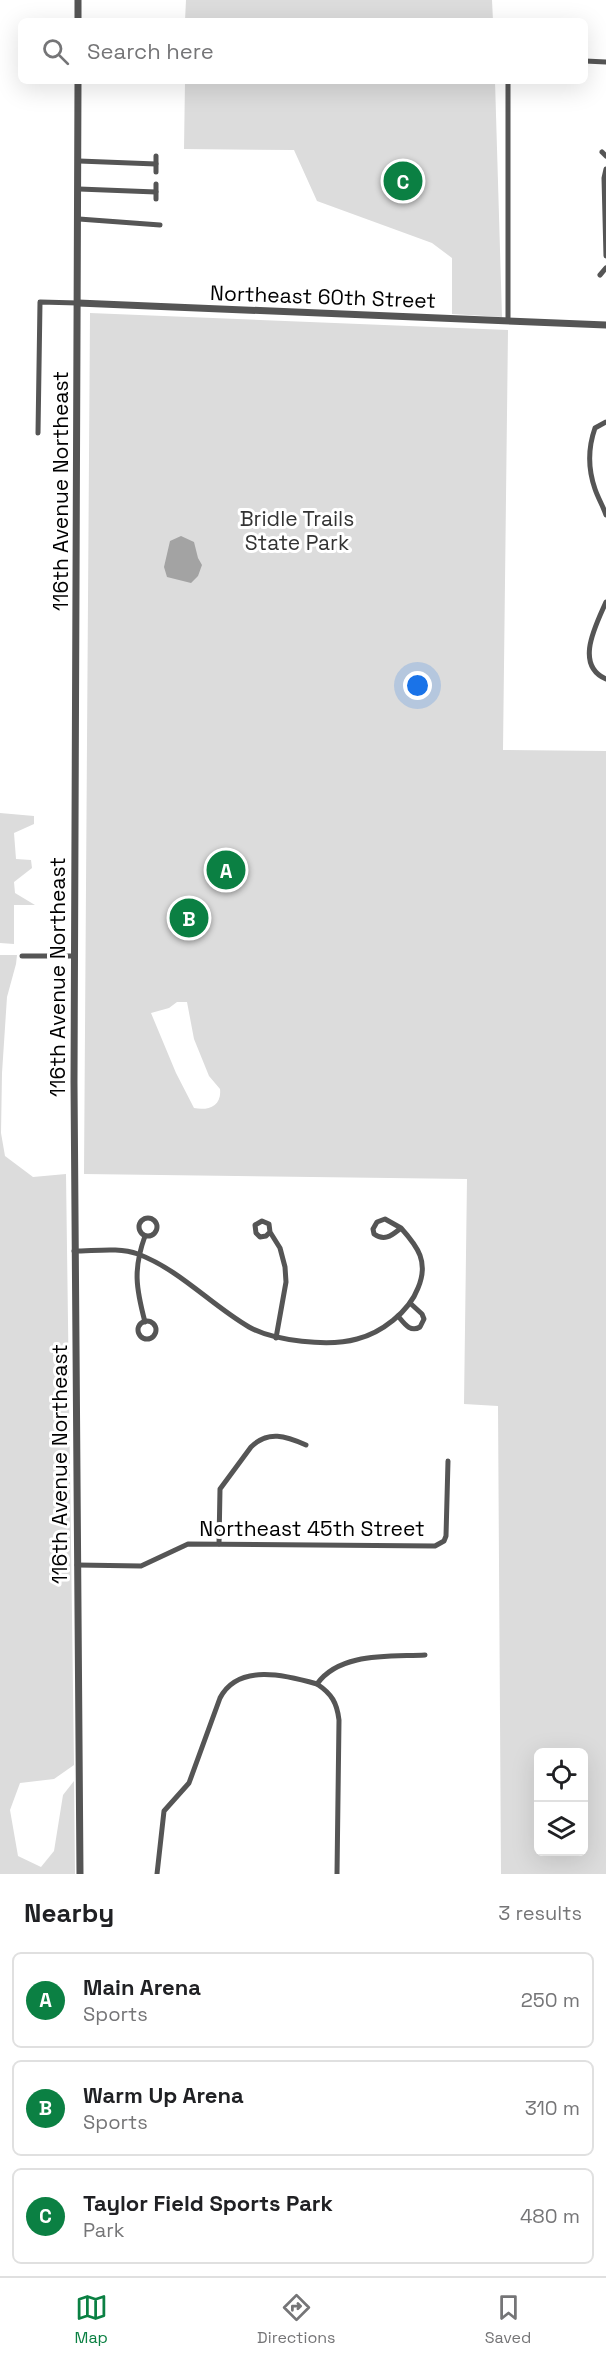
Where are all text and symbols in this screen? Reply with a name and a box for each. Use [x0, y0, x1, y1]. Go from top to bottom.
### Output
search box [18, 18, 588, 84]
icon: search [39, 35, 72, 68]
text: Search here [87, 37, 214, 65]
pin: C [384, 158, 422, 204]
street label: Northeast 60th Street [210, 279, 436, 314]
street label: 116th Avenue Northeast [47, 371, 74, 611]
park label: Bridle Trails State Park [240, 505, 354, 556]
your location [403, 671, 432, 700]
pin: A [206, 848, 246, 892]
street label: 116th Avenue Northeast [44, 857, 71, 1097]
pin: B [170, 896, 208, 940]
street label: 116th Avenue Northeast [46, 1344, 73, 1584]
street label: Northeast 45th Street [199, 1515, 425, 1542]
map controls [534, 1748, 588, 1856]
button: locate [534, 1748, 588, 1802]
button: layers [534, 1802, 588, 1856]
text: Nearby [24, 1896, 114, 1930]
text: 3 results [498, 1900, 582, 1926]
text: Main Arena [83, 1973, 201, 2001]
text: A [39, 1987, 52, 2013]
text: 250 m [521, 1987, 580, 2013]
text: Sports [83, 2001, 148, 2027]
text: Warm Up Arena [83, 2081, 244, 2109]
text: B [39, 2095, 52, 2121]
text: 310 m [525, 2095, 580, 2121]
text: Sports [83, 2109, 148, 2135]
text: Taylor Field Sports Park [83, 2189, 333, 2217]
text: C [39, 2203, 52, 2229]
text: 480 m [520, 2203, 580, 2229]
text: Park [83, 2217, 125, 2243]
tab: Map [75, 2291, 108, 2348]
tab: Directions [257, 2291, 336, 2348]
tab: Saved [485, 2291, 531, 2348]

